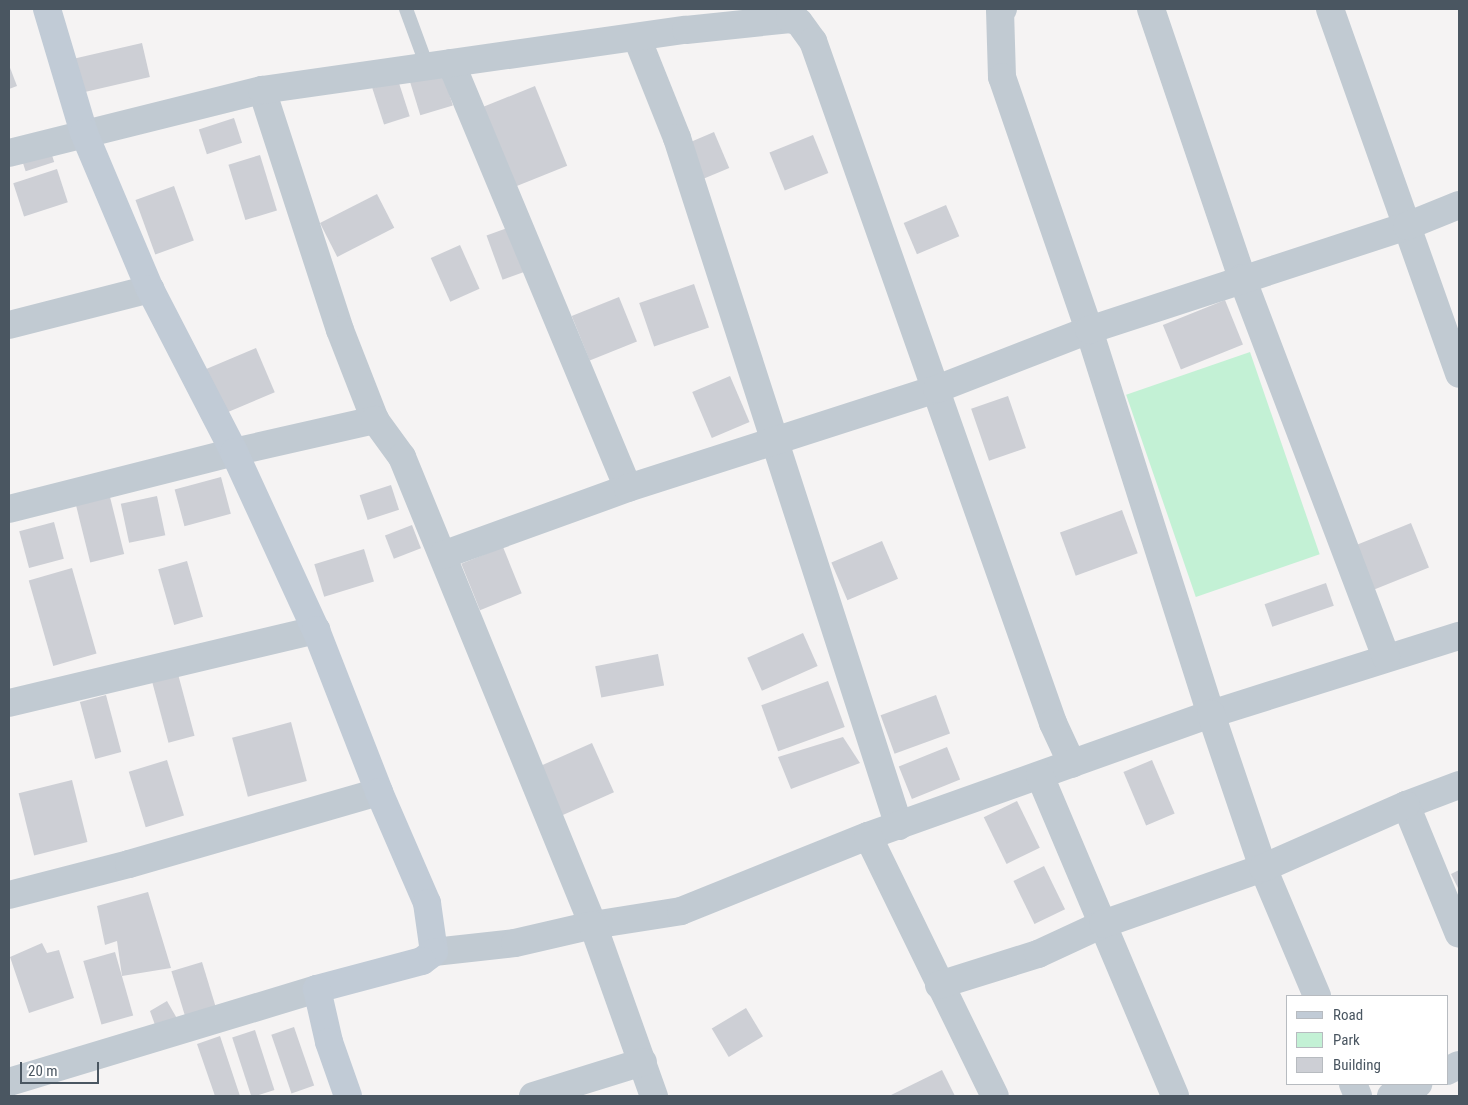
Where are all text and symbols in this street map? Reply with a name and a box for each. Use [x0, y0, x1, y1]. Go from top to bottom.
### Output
legend [1286, 995, 1448, 1085]
text: Road [1333, 1006, 1363, 1024]
text: Park [1333, 1031, 1360, 1049]
scale bar [22, 1052, 101, 1084]
text: Building [1333, 1056, 1381, 1074]
text: 20 m [28, 1062, 58, 1080]

